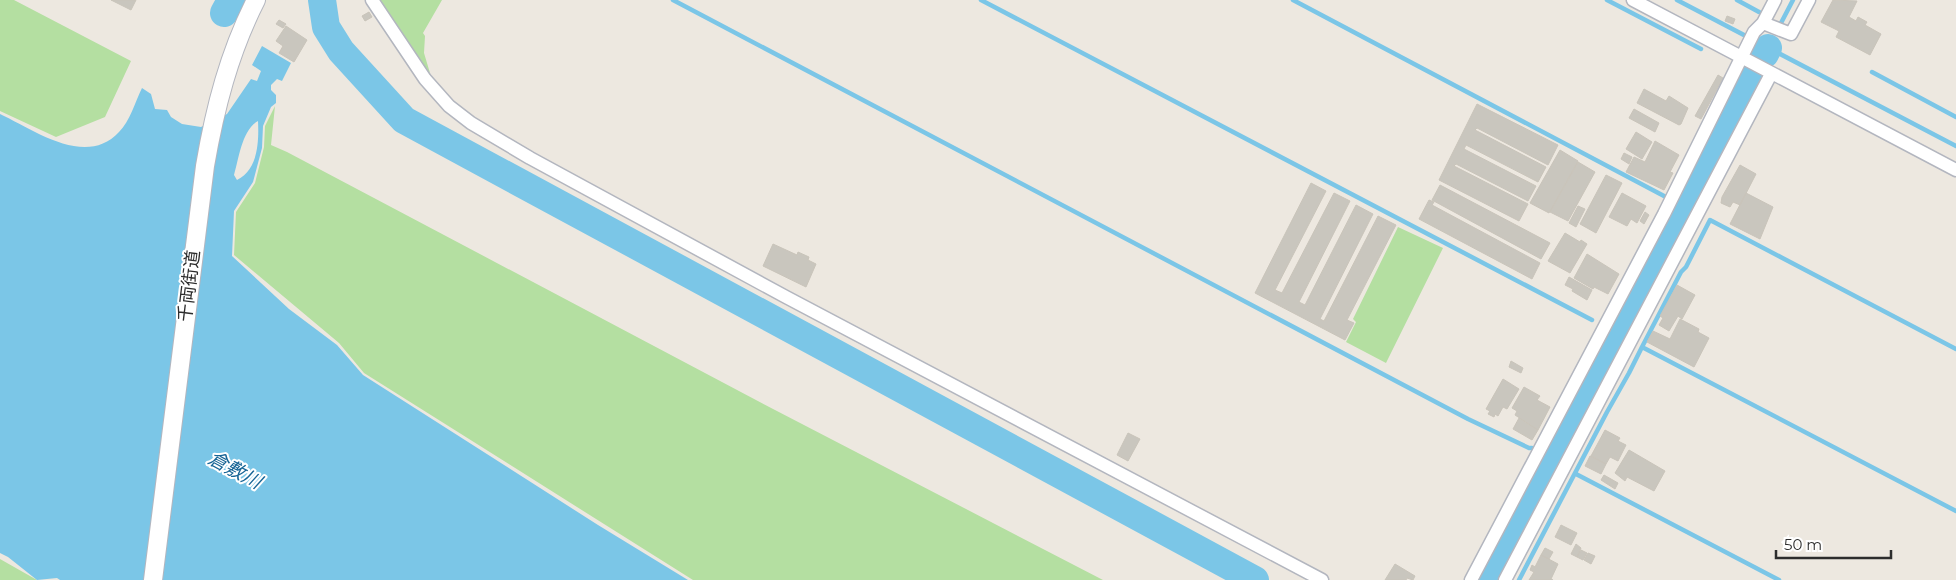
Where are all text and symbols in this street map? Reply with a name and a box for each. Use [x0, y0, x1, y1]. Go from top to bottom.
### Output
street label: 千両街道 [174, 249, 204, 323]
water label: 倉敷川 [204, 446, 267, 494]
scale bar [1776, 528, 1891, 560]
text: 50 m [1784, 535, 1822, 554]

